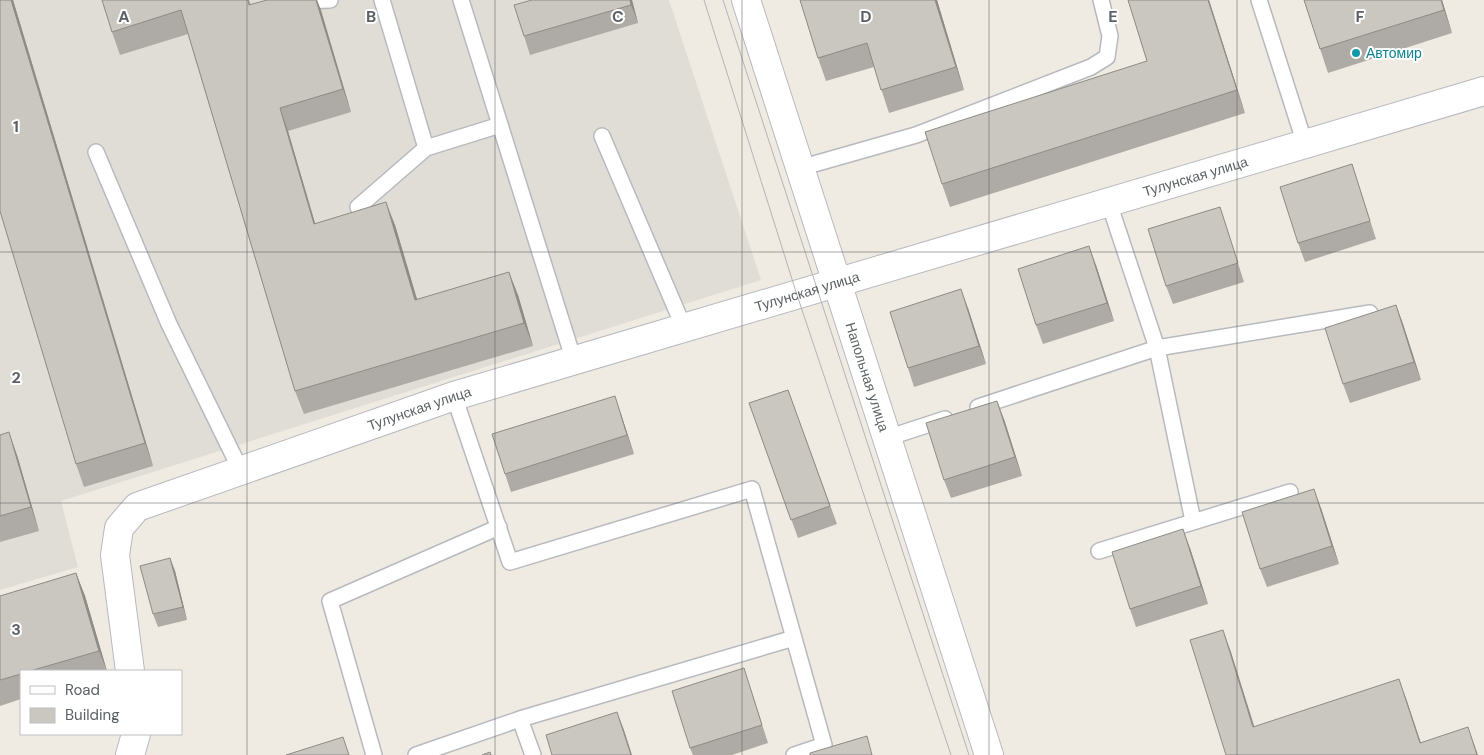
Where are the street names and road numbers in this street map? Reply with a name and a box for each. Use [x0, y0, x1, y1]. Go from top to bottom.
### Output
street label: Тулунская улица [1141, 152, 1250, 200]
street label: Тулунская улица [752, 267, 862, 315]
street label: Напольная улица [841, 320, 893, 434]
street label: Тулунская улица [365, 382, 473, 435]

